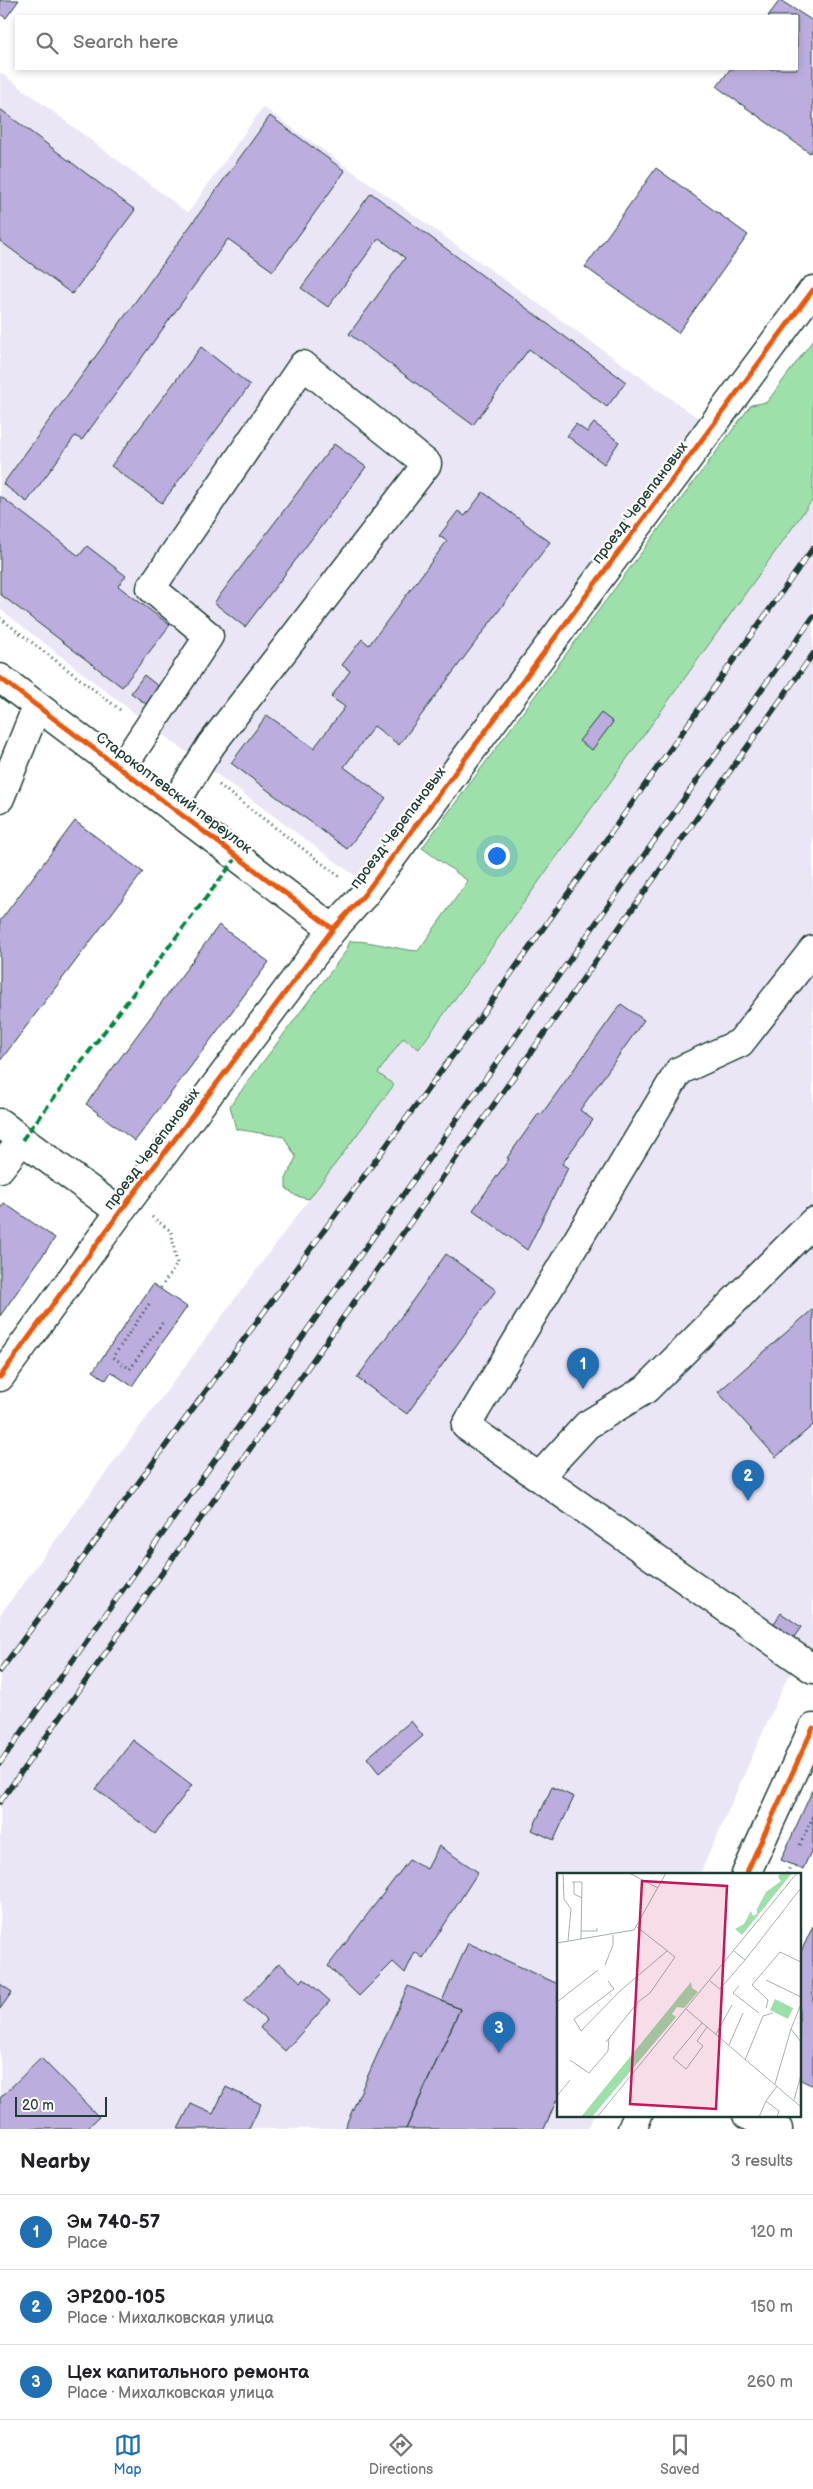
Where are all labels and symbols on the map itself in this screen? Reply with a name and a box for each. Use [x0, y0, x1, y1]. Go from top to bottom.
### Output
street label: проезд Черепановых [588, 438, 692, 568]
street label: Старокоптевский переулок [92, 728, 256, 858]
street label: проезд Черепановых [346, 763, 450, 893]
your location [484, 843, 510, 869]
street label: проезд Черепановых [100, 1084, 204, 1214]
pin: 1 [567, 1348, 599, 1389]
pin: 2 [732, 1460, 764, 1501]
inset map [557, 1873, 800, 2116]
pin: 3 [483, 2012, 515, 2053]
scale bar [15, 2094, 108, 2117]

